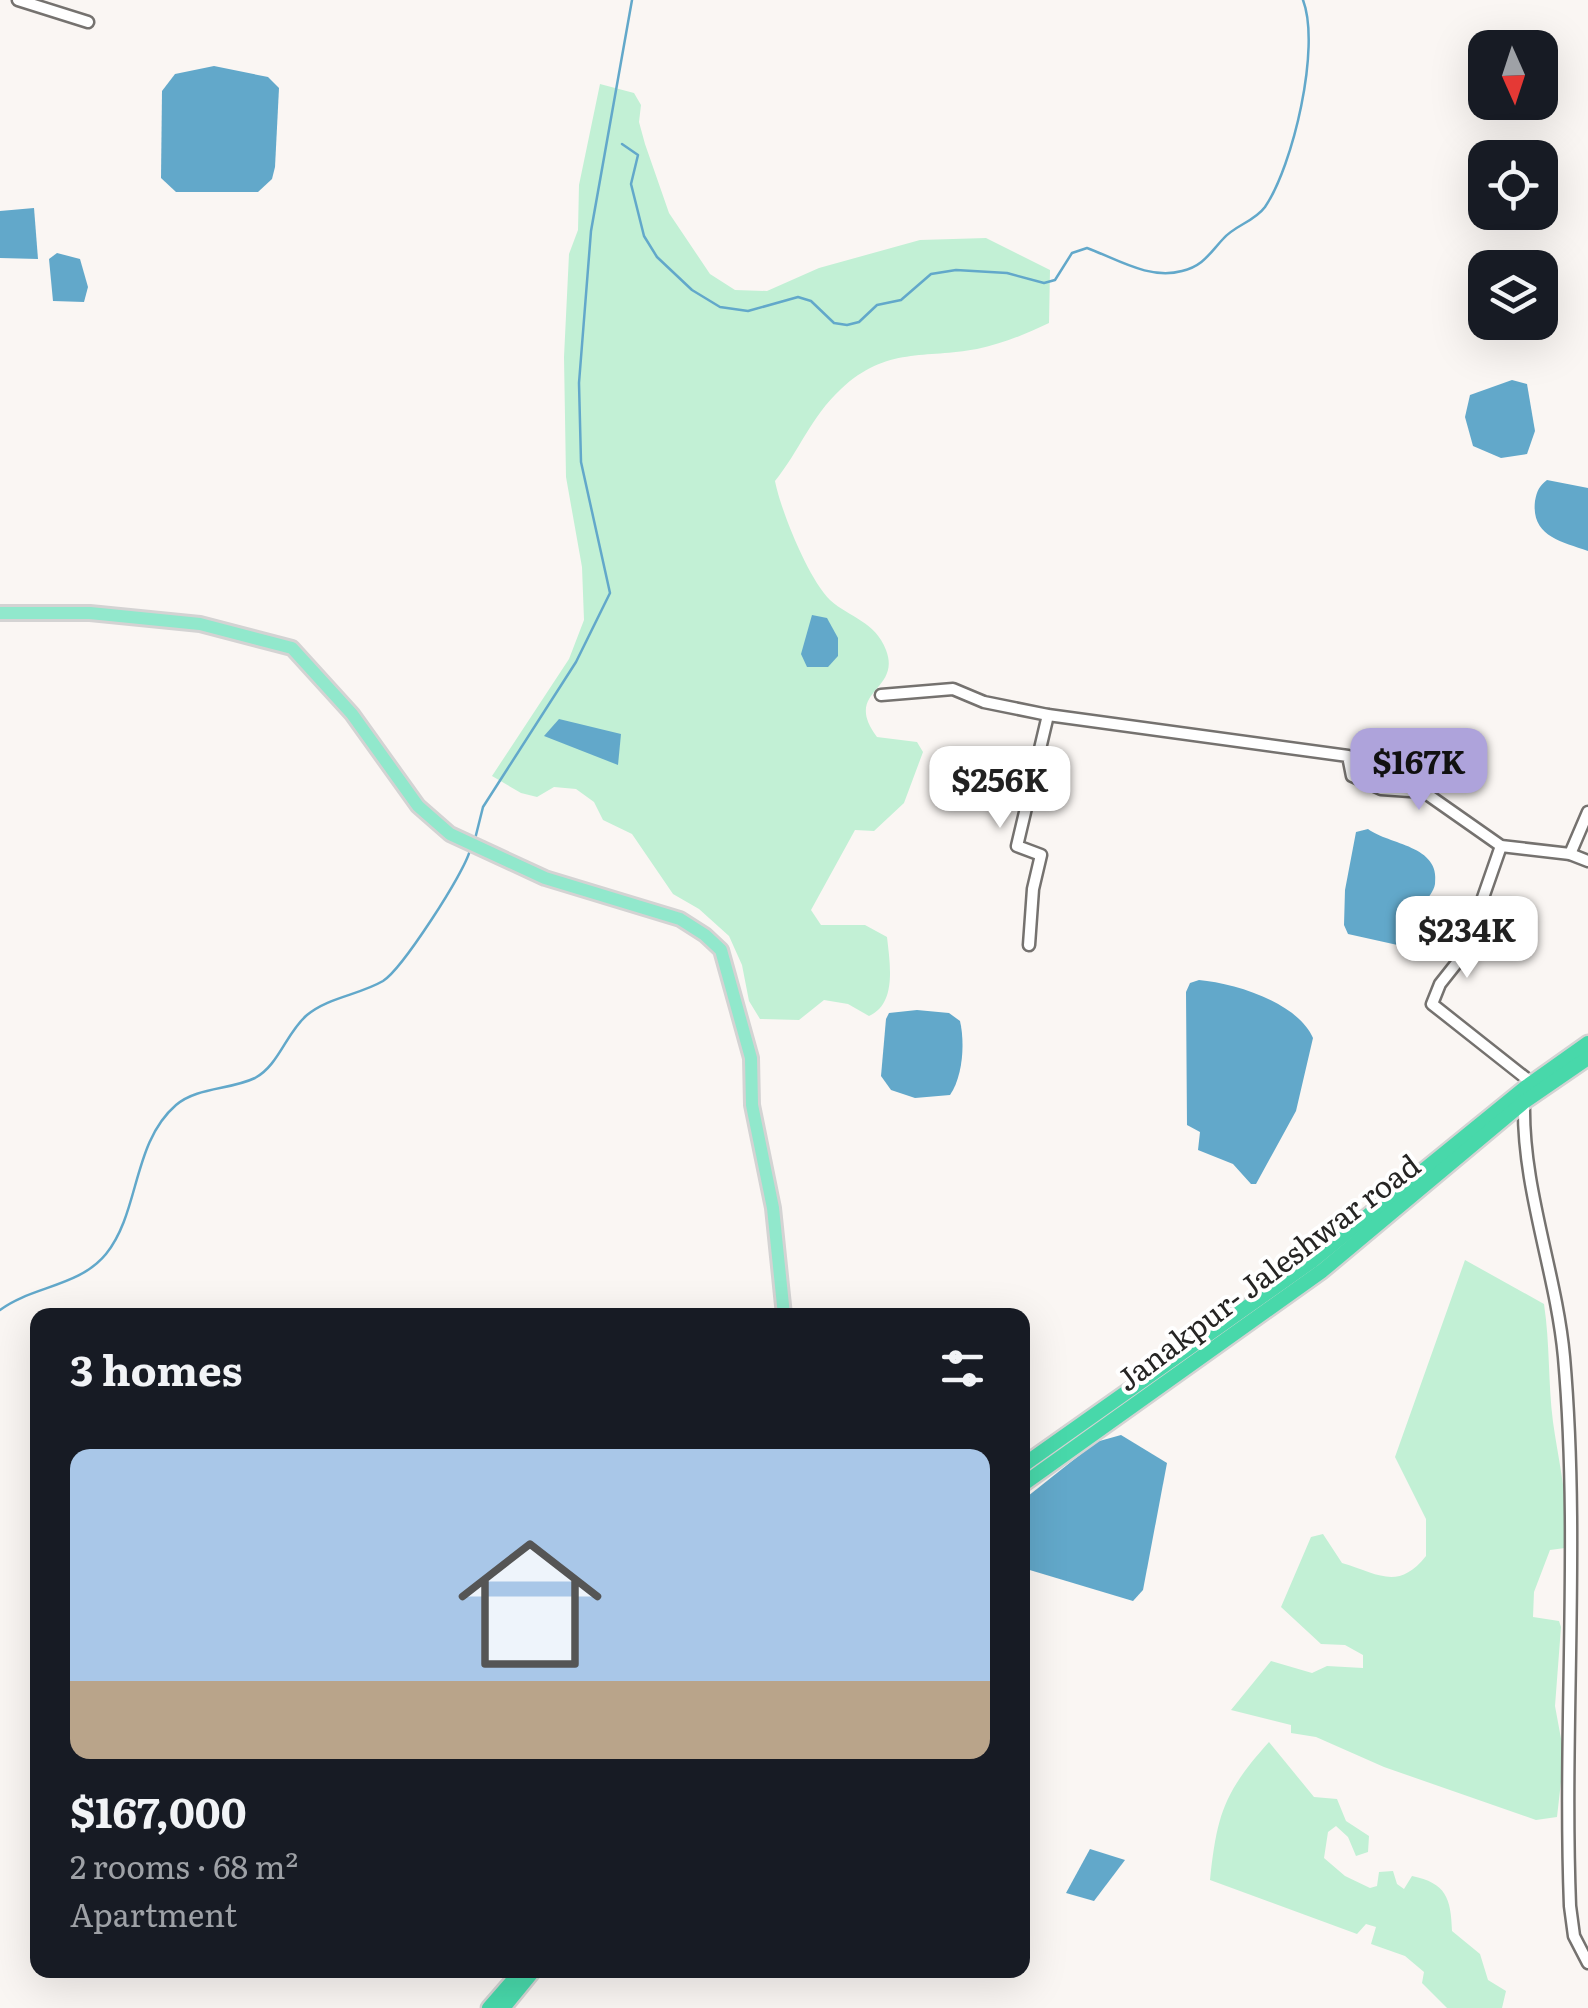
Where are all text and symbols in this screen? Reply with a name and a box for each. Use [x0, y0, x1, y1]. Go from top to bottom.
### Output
north arrow [1468, 30, 1558, 120]
map controls [1468, 30, 1558, 340]
button: locate [1468, 140, 1558, 230]
button: layers [1468, 250, 1558, 340]
pin: $167K [1349, 728, 1489, 813]
text: $167K [1372, 736, 1466, 784]
pin: $256K [930, 746, 1070, 831]
text: $256K [951, 754, 1049, 802]
pin: $234K [1397, 896, 1537, 981]
text: $234K [1418, 904, 1516, 952]
street label: Janakpur- Jaleshwar road [1106, 1142, 1428, 1400]
text: 3 homes [70, 1337, 242, 1399]
icon: filters [935, 1341, 990, 1396]
icon: home [440, 1514, 620, 1694]
text: $167,000 [70, 1779, 247, 1841]
text: 2 rooms · 68 m² [70, 1841, 298, 1889]
text: Apartment [70, 1889, 237, 1937]

